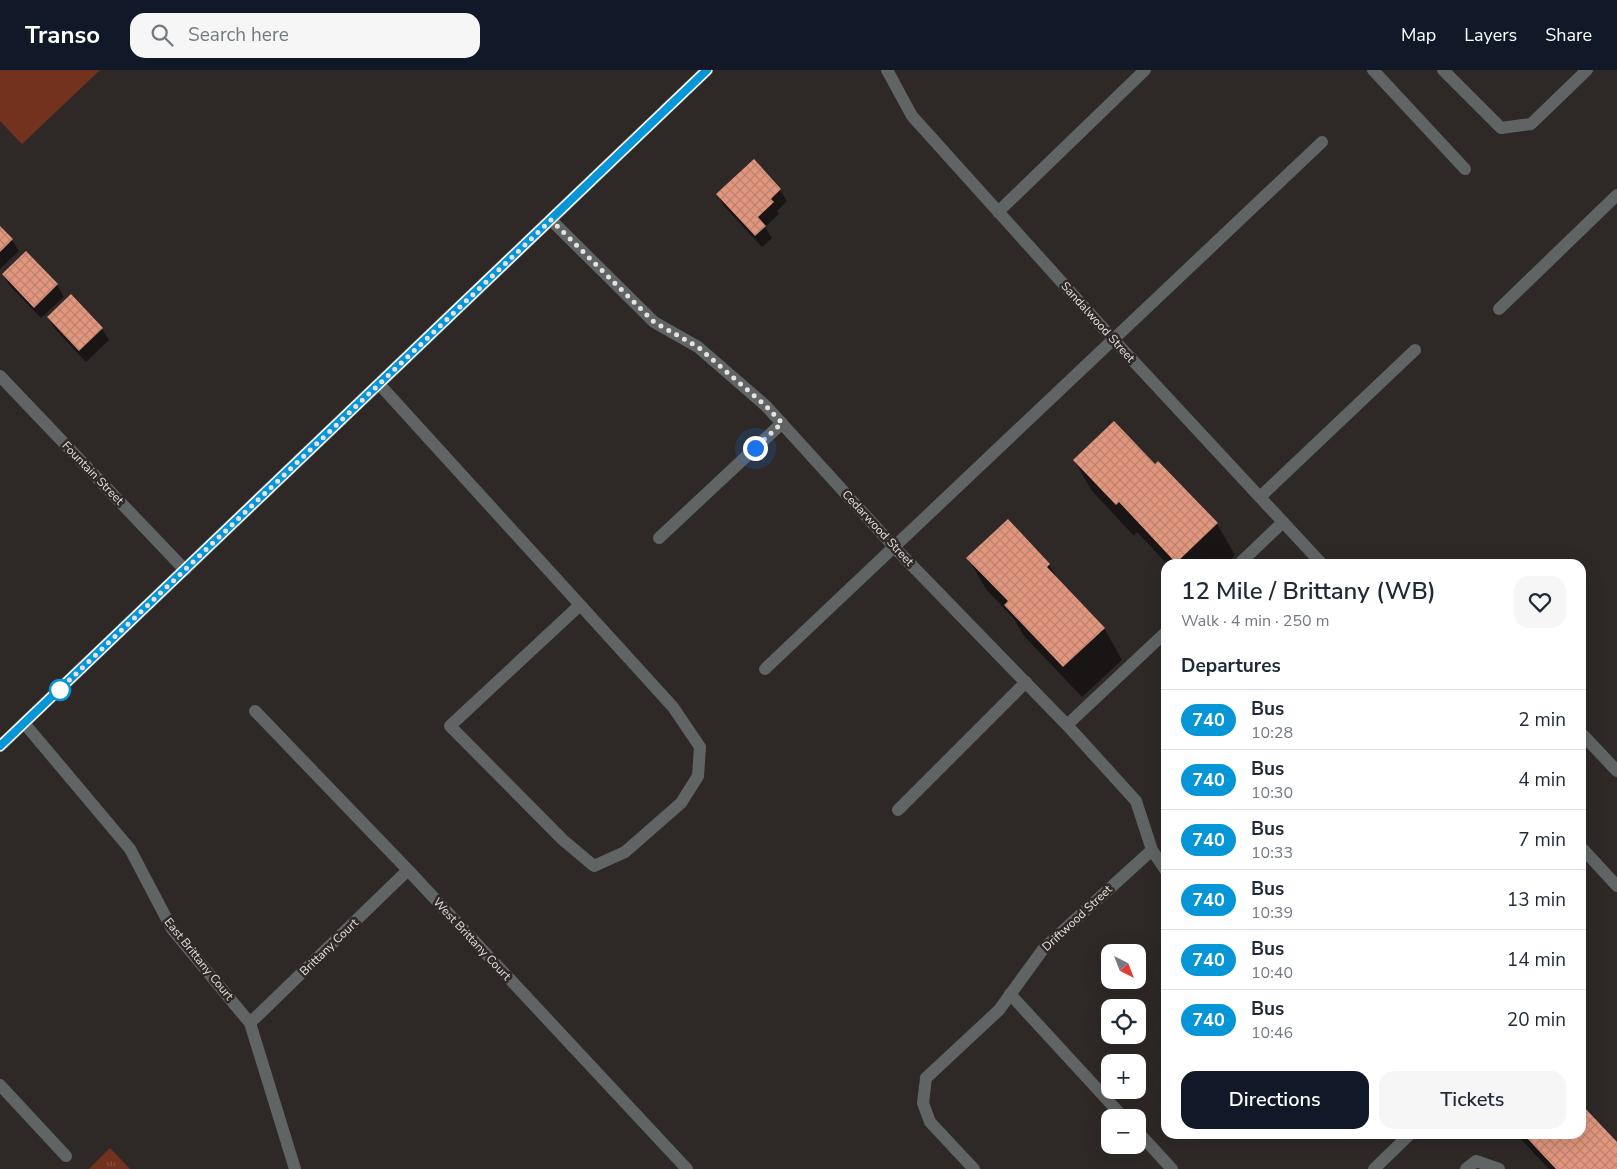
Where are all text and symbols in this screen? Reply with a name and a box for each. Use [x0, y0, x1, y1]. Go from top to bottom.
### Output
search box [130, 13, 480, 58]
text: Transo [25, 19, 100, 51]
icon: search [148, 21, 176, 49]
text: Search here [188, 22, 289, 48]
text: Map [1401, 23, 1436, 47]
text: Layers [1464, 23, 1517, 47]
text: Share [1545, 23, 1592, 47]
street label: Sandalwood Street [1057, 278, 1139, 366]
your location [743, 436, 768, 461]
street label: Fountain Street [59, 438, 128, 509]
street label: Cedarwood Street [839, 487, 918, 570]
text: 12 Mile / Brittany (WB) [1181, 575, 1436, 607]
button: heart [1514, 576, 1566, 628]
text: Walk · 4 min · 250 m [1181, 610, 1329, 632]
text: Departures [1181, 653, 1281, 679]
unlabelled marker [49, 679, 71, 701]
text: Bus [1251, 696, 1284, 722]
text: 2 min [1518, 707, 1566, 733]
text: 740 [1192, 708, 1225, 732]
text: 10:28 [1251, 722, 1293, 744]
text: Bus [1251, 756, 1284, 782]
text: 4 min [1518, 767, 1566, 793]
text: 740 [1192, 768, 1225, 792]
text: 10:30 [1251, 782, 1293, 804]
text: Bus [1251, 816, 1284, 842]
text: 7 min [1518, 827, 1566, 853]
text: 740 [1192, 828, 1225, 852]
text: 10:33 [1251, 842, 1293, 864]
text: Bus [1251, 876, 1284, 902]
street label: Driftwood Street [1039, 881, 1116, 955]
text: 13 min [1507, 887, 1566, 913]
text: 740 [1192, 888, 1225, 912]
street label: West Brittany Court [429, 894, 515, 984]
text: 10:39 [1251, 902, 1293, 924]
street label: East Brittany Court [161, 914, 238, 1004]
street label: Brittany Court [296, 914, 362, 979]
text: Bus [1251, 936, 1284, 962]
north arrow [1101, 944, 1146, 989]
map controls [1101, 944, 1146, 1154]
text: 14 min [1507, 947, 1566, 973]
text: 740 [1192, 948, 1225, 972]
text: 10:40 [1251, 962, 1293, 984]
text: Bus [1251, 996, 1284, 1022]
button: locate [1101, 999, 1146, 1044]
text: 20 min [1507, 1007, 1566, 1033]
text: 740 [1192, 1008, 1225, 1032]
text: 10:46 [1251, 1022, 1293, 1044]
button: + [1101, 1054, 1146, 1099]
button: Directions [1181, 1071, 1369, 1129]
button: Tickets [1379, 1071, 1566, 1129]
button: − [1101, 1109, 1146, 1154]

